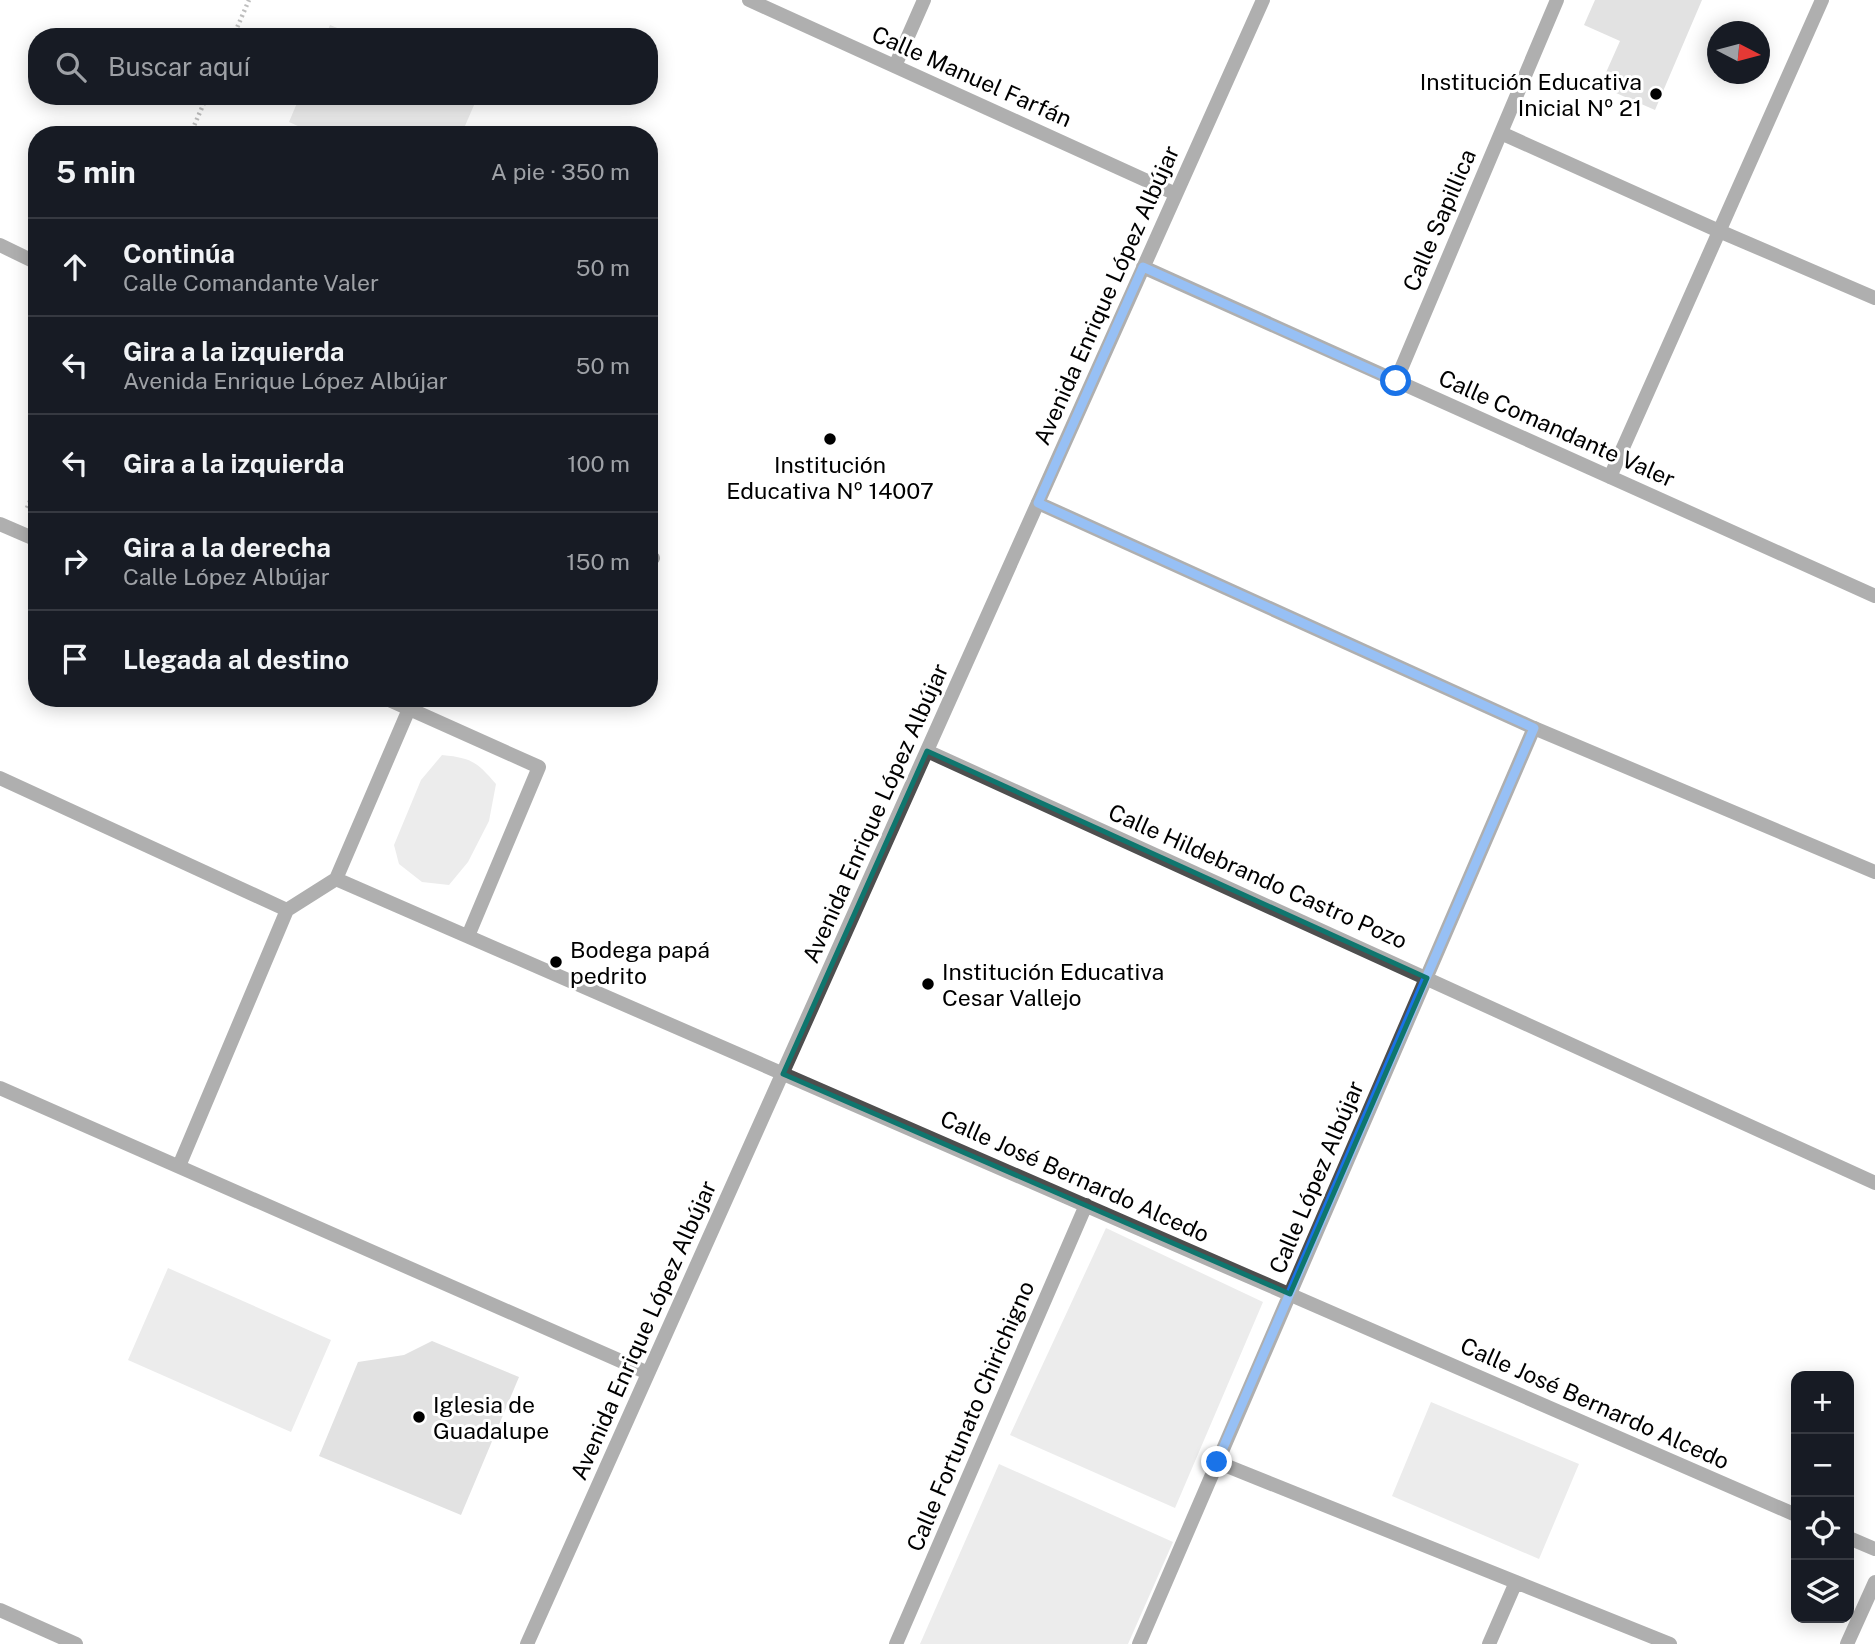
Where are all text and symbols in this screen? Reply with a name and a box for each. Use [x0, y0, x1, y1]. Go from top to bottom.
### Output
street label: Calle Manuel Farfán [868, 20, 1076, 132]
north arrow [1707, 21, 1770, 84]
search box [28, 28, 658, 105]
icon: search [52, 48, 90, 86]
text: Buscar aquí [108, 51, 250, 82]
place label: Institución Educativa Inicial Nº 21 [1420, 68, 1642, 121]
marker: Institución Educativa Inicial Nº 21 [1648, 86, 1664, 102]
street label: Avenida Enrique López Albújar [1028, 141, 1184, 449]
street label: Calle Sapillica [1397, 145, 1481, 295]
text: 5 min [56, 154, 136, 190]
text: A pie · 350 m [491, 158, 630, 185]
text: Continúa [123, 238, 235, 269]
icon: ahead [56, 248, 94, 286]
text: 50 m [576, 254, 630, 281]
text: Calle Comandante Valer [123, 269, 379, 296]
text: Gira a la izquierda [123, 336, 345, 367]
icon: left [56, 346, 94, 384]
text: 50 m [576, 352, 630, 379]
street label: Calle Comandante Valer [1435, 364, 1679, 492]
route start [1380, 365, 1411, 396]
text: Avenida Enrique López Albújar [123, 367, 448, 394]
marker: Institución Educativa Nº 14007 [822, 431, 838, 447]
icon: left [56, 444, 94, 482]
text: Gira a la izquierda [123, 448, 345, 479]
text: 100 m [567, 450, 630, 477]
place label: Institución Educativa Nº 14007 [726, 451, 934, 504]
text: Gira a la derecha [123, 532, 331, 563]
icon: right [56, 542, 94, 580]
text: 150 m [566, 548, 630, 575]
text: Calle López Albújar [123, 563, 330, 590]
icon: arrive [56, 640, 94, 678]
text: Llegada al destino [123, 644, 349, 675]
street label: Avenida Enrique López Albújar [797, 659, 953, 967]
street label: Calle Hildebrando Castro Pozo [1105, 798, 1411, 954]
place label: Bodega papá pedrito [570, 936, 710, 989]
marker: Bodega papá pedrito [548, 954, 564, 970]
place label: Institución Educativa Cesar Vallejo [942, 958, 1164, 1011]
marker: Institución Educativa Cesar Vallejo [920, 976, 936, 992]
street label: Calle López Albújar [1263, 1077, 1369, 1277]
street label: Calle José Bernardo Alcedo [936, 1104, 1214, 1248]
street label: Avenida Enrique López Albújar [565, 1176, 721, 1484]
street label: Calle Fortunato Chirichigno [901, 1277, 1039, 1555]
street label: Calle José Bernardo Alcedo [1456, 1331, 1734, 1475]
map controls [1791, 1371, 1854, 1623]
button: + [1791, 1371, 1854, 1434]
place label: Iglesia de Guadalupe [433, 1391, 549, 1444]
marker: Iglesia de Guadalupe [411, 1409, 427, 1425]
button: − [1791, 1434, 1854, 1497]
route end [1201, 1446, 1232, 1477]
button: locate [1791, 1497, 1854, 1560]
button: layers [1791, 1560, 1854, 1623]

